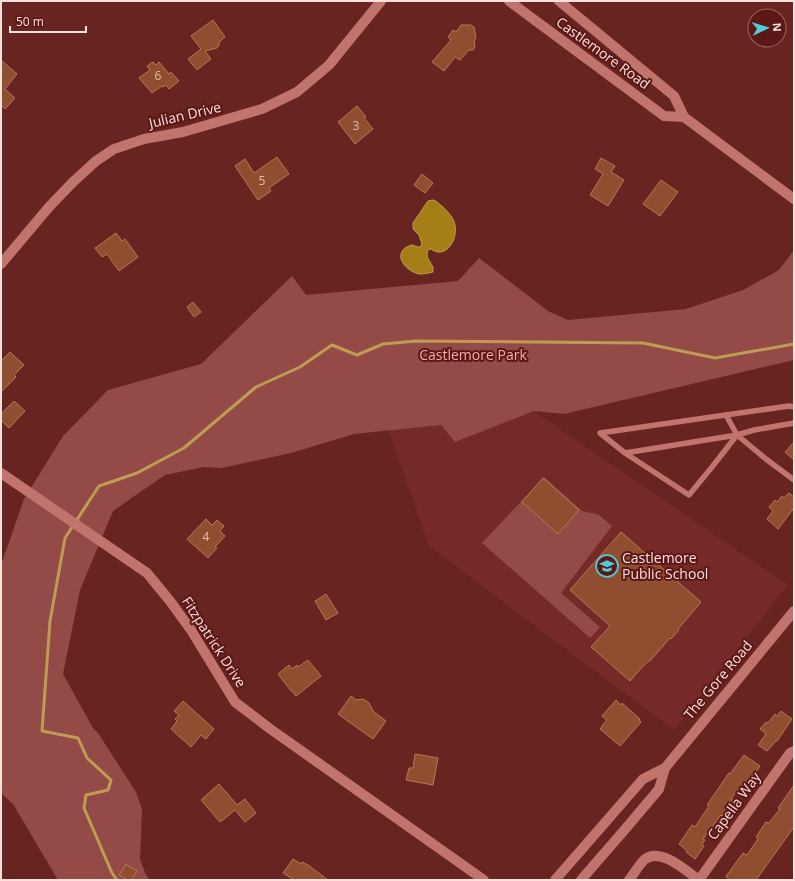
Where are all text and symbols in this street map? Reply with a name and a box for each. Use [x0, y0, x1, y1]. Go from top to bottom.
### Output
scale bar [10, 8, 86, 34]
north arrow [747, 8, 787, 48]
street label: Castlemore Road [553, 12, 654, 93]
text: 50 m [16, 13, 44, 30]
text: N [770, 22, 785, 32]
house number: 6 [155, 67, 162, 84]
street label: Julian Drive [145, 97, 223, 133]
house number: 3 [353, 117, 360, 134]
house number: 5 [259, 172, 266, 189]
park label: Castlemore Park [419, 345, 527, 364]
house number: 4 [203, 528, 210, 545]
place label: Castlemore Public School [622, 548, 708, 583]
school or university icon: Castlemore Public School [594, 553, 620, 579]
street label: Fitzpatrick Drive [178, 593, 251, 691]
street label: The Gore Road [679, 636, 756, 723]
street label: Capella Way [703, 767, 765, 843]

